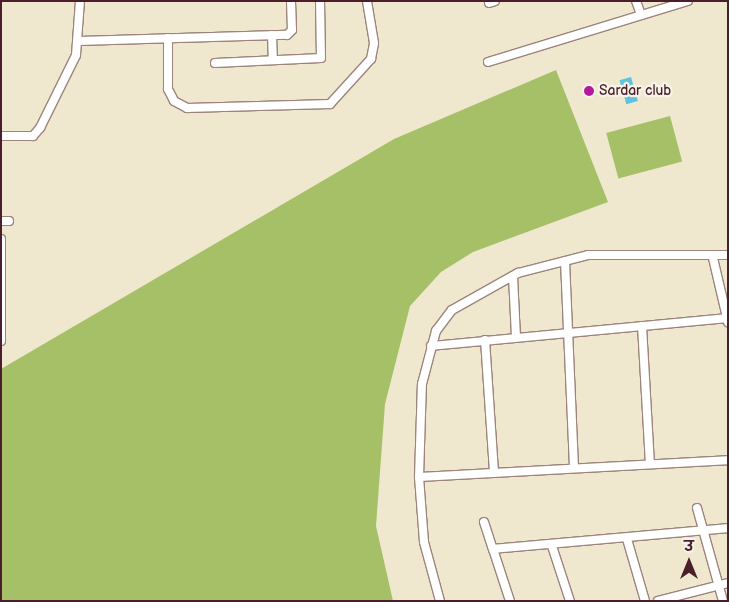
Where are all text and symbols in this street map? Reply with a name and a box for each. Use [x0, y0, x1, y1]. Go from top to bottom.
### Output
place label: Sardar club [599, 83, 671, 99]
marker: Sardar club [583, 85, 595, 97]
north arrow [664, 537, 714, 587]
text: उ [684, 538, 694, 555]

